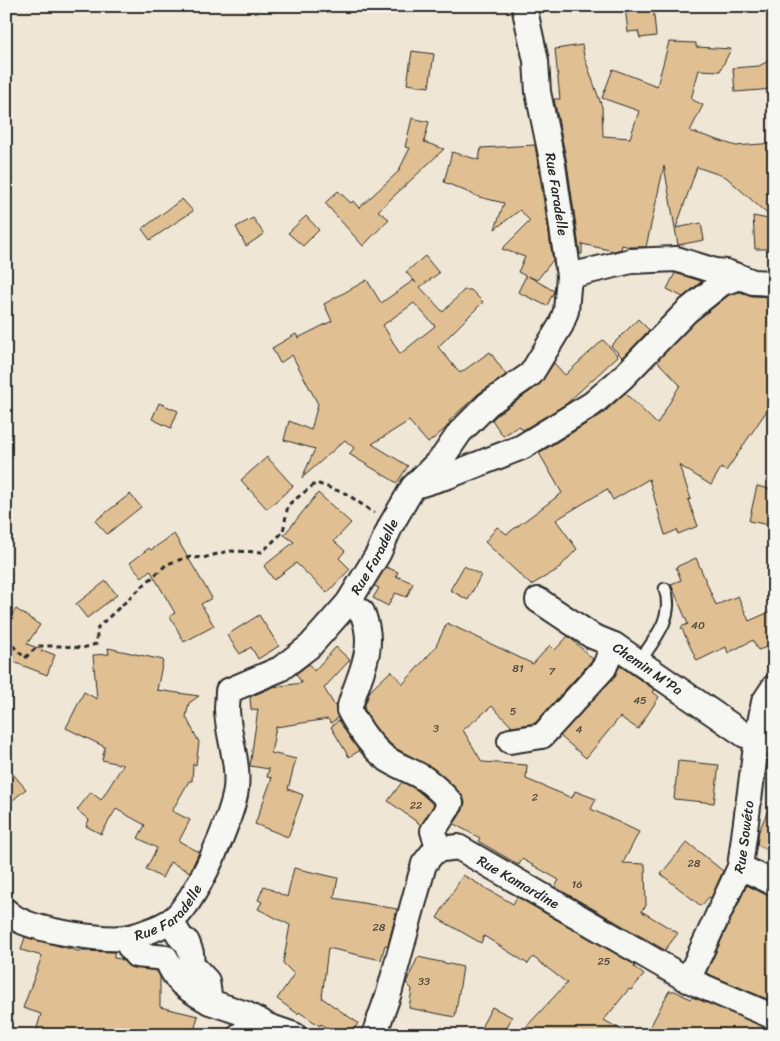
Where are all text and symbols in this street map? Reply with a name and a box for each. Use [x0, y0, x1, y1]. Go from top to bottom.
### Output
street label: Rue Faradelle [538, 151, 575, 238]
street label: Rue Faradelle [344, 514, 405, 600]
house number: 40 [691, 616, 705, 635]
street label: Chemin M'Pa [607, 636, 688, 702]
house number: 81 [512, 659, 524, 678]
house number: 7 [549, 662, 556, 681]
house number: 45 [633, 691, 647, 710]
house number: 5 [510, 702, 517, 721]
house number: 3 [433, 719, 439, 738]
house number: 4 [576, 720, 583, 739]
house number: 2 [532, 788, 539, 807]
house number: 22 [410, 796, 423, 815]
street label: Rue Sowéto [727, 799, 762, 878]
street label: Rue Kamardine [472, 849, 564, 916]
house number: 28 [688, 854, 701, 873]
house number: 16 [572, 875, 582, 894]
street label: Rue Faradelle [131, 880, 209, 948]
house number: 28 [373, 918, 386, 937]
house number: 25 [597, 952, 611, 971]
house number: 33 [418, 972, 430, 991]

